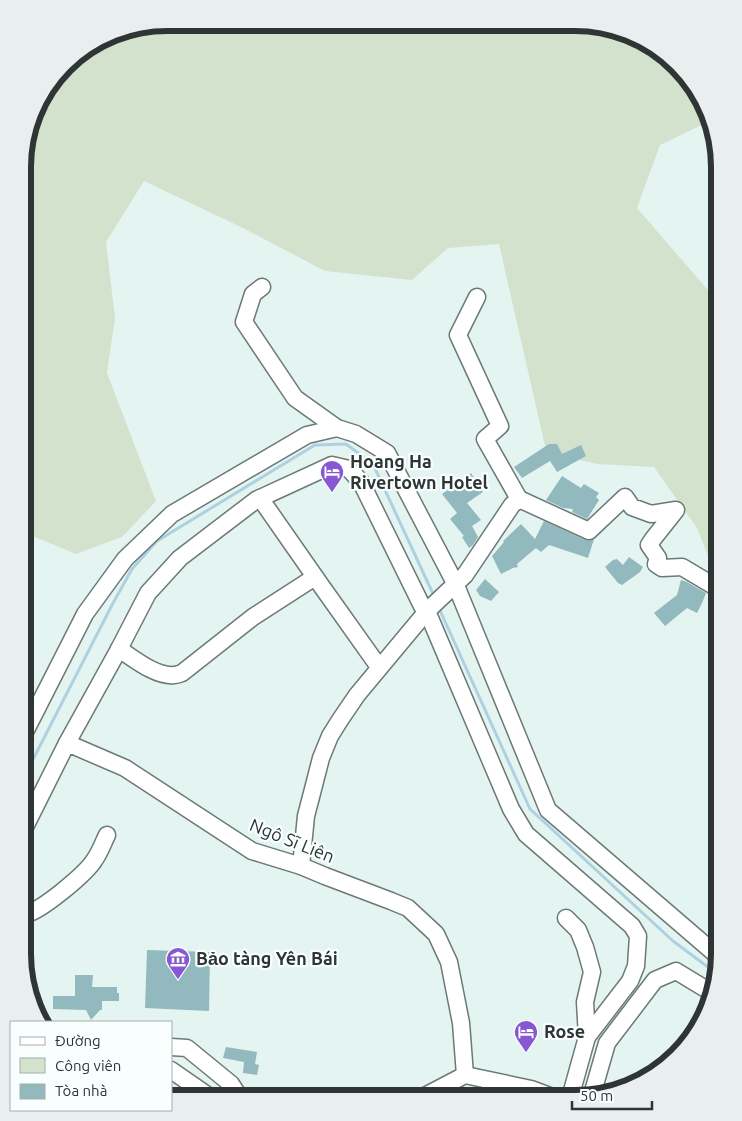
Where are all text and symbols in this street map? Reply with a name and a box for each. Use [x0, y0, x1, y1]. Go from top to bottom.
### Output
place label: Hoang Ha Rivertown Hotel [350, 451, 489, 492]
hotel icon: Hoang Ha Rivertown Hotel [319, 459, 345, 493]
street label: Ngô Sĩ Liên [247, 814, 338, 866]
museum icon: Bảo tàng Yên Bái [165, 946, 191, 980]
place label: Bảo tàng Yên Bái [196, 948, 338, 968]
hotel icon: Rose [513, 1019, 539, 1053]
legend [10, 1021, 172, 1111]
place label: Rose [544, 1021, 585, 1041]
text: Đường [55, 1032, 101, 1049]
text: Công viên [55, 1057, 121, 1074]
scale bar [572, 1078, 652, 1110]
text: Tòa nhà [55, 1082, 107, 1099]
text: 50 m [580, 1087, 613, 1104]

